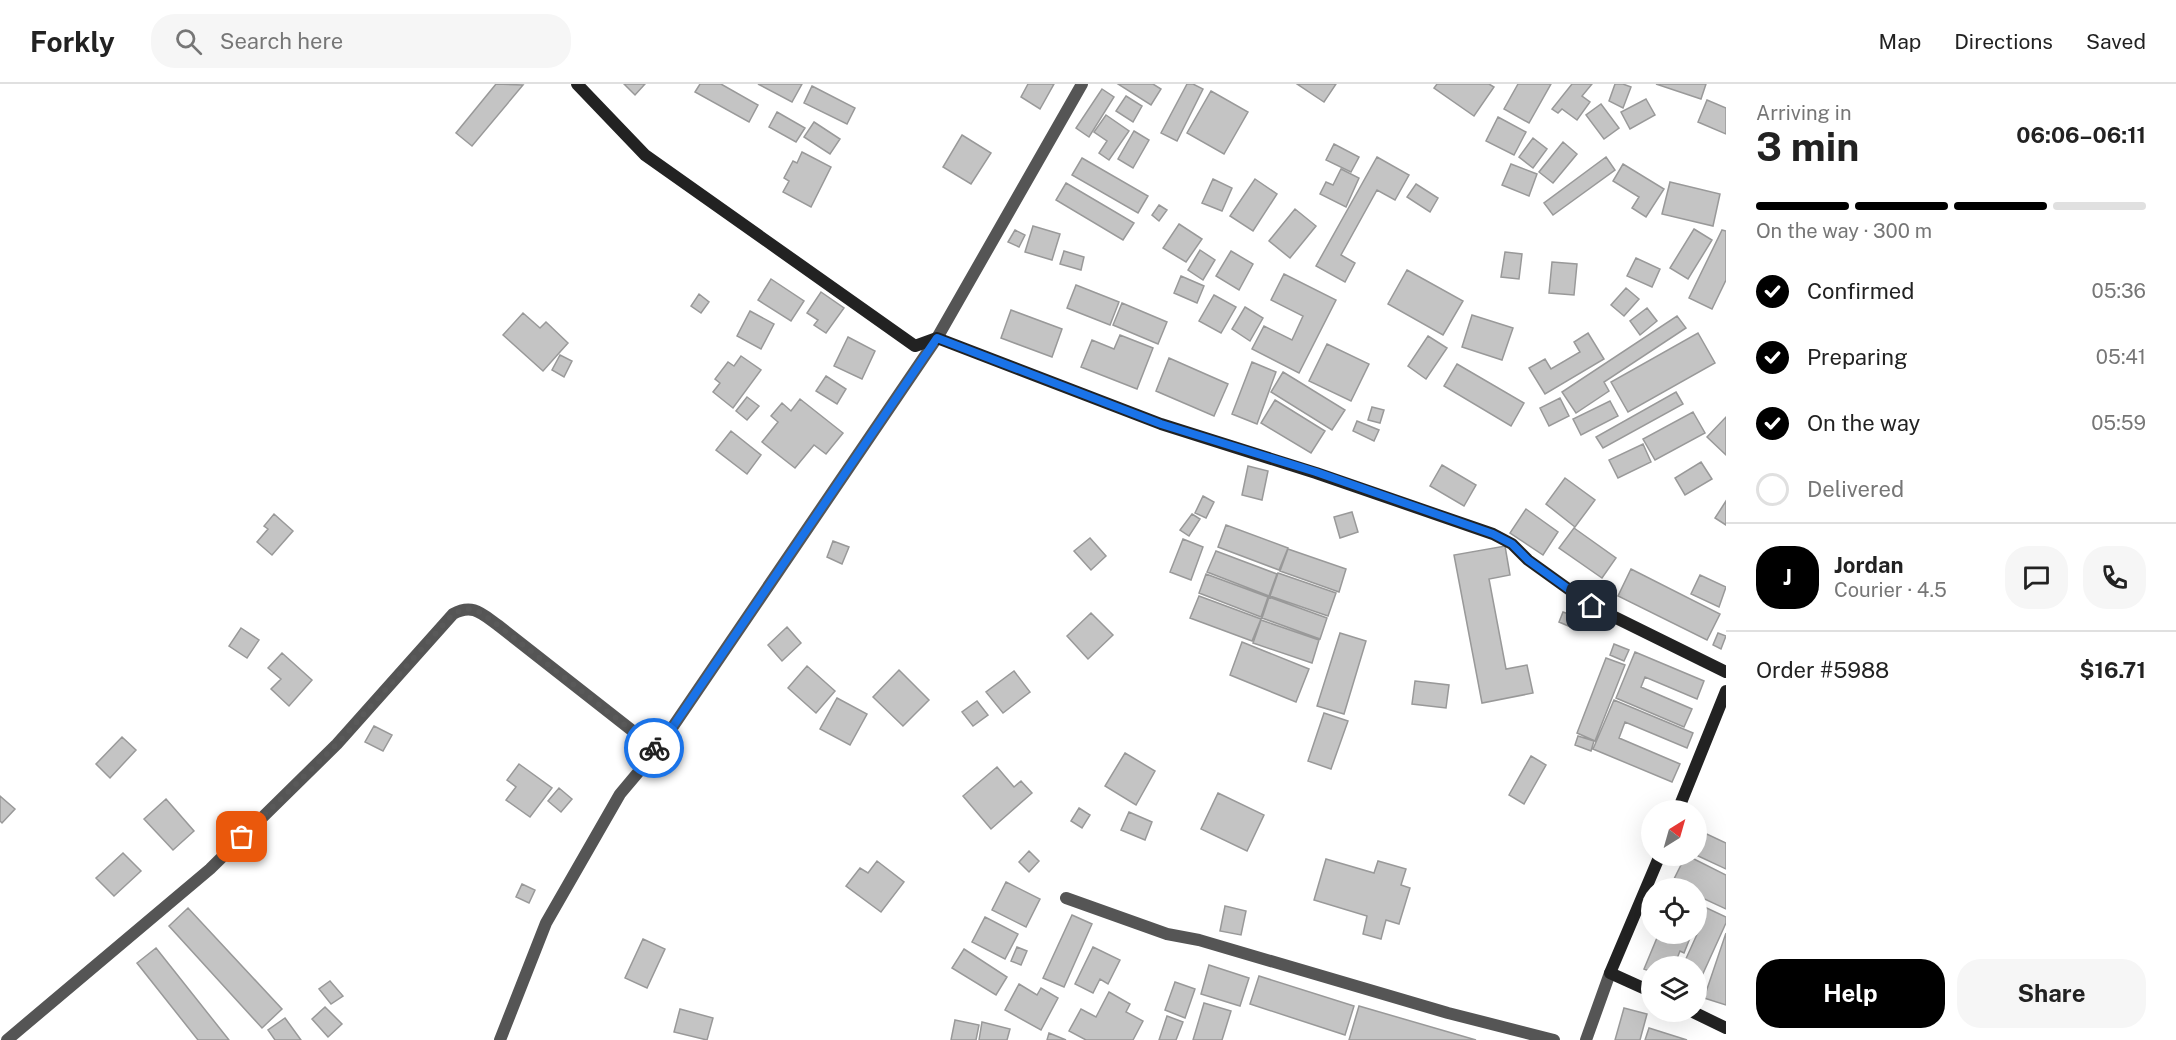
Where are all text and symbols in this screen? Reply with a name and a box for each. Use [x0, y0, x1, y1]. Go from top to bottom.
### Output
search box [151, 14, 571, 68]
text: Forkly [30, 25, 115, 58]
icon: search [172, 25, 205, 58]
text: Search here [220, 28, 343, 54]
text: Map [1879, 29, 1921, 54]
text: Directions [1954, 29, 2053, 54]
text: Saved [2086, 29, 2146, 54]
text: Arriving in [1756, 101, 1851, 125]
text: 06:06–06:11 [2016, 122, 2146, 148]
text: 3 min [1756, 124, 1859, 170]
text: On the way · 300 m [1756, 219, 1932, 243]
icon: check [1756, 275, 1789, 308]
text: Confirmed [1807, 278, 1914, 304]
text: 05:36 [2092, 279, 2146, 303]
icon: check [1756, 341, 1789, 374]
text: Preparing [1807, 344, 1908, 370]
text: 05:41 [2096, 345, 2146, 369]
icon: check [1756, 407, 1789, 440]
text: On the way [1807, 410, 1920, 436]
text: 05:59 [2091, 411, 2146, 435]
text: Delivered [1807, 476, 1904, 502]
button: chat [2005, 546, 2068, 609]
button: phone [2083, 546, 2146, 609]
text: Jordan [1834, 552, 1903, 578]
text: J [1783, 564, 1792, 590]
text: Courier · 4.5 [1834, 578, 1947, 602]
pin [1566, 580, 1617, 631]
icon: home [1575, 589, 1608, 622]
text: Order #5988 [1756, 657, 1889, 683]
text: $16.71 [2080, 657, 2146, 683]
courier [624, 718, 684, 778]
icon: bike [638, 732, 671, 765]
north arrow [1641, 800, 1707, 866]
map controls [1641, 800, 1707, 1022]
pin [216, 811, 267, 862]
icon: bag [225, 820, 258, 853]
button: locate [1641, 878, 1707, 944]
button: layers [1641, 956, 1707, 1022]
button: Help [1756, 959, 1945, 1028]
button: Share [1957, 959, 2146, 1028]

